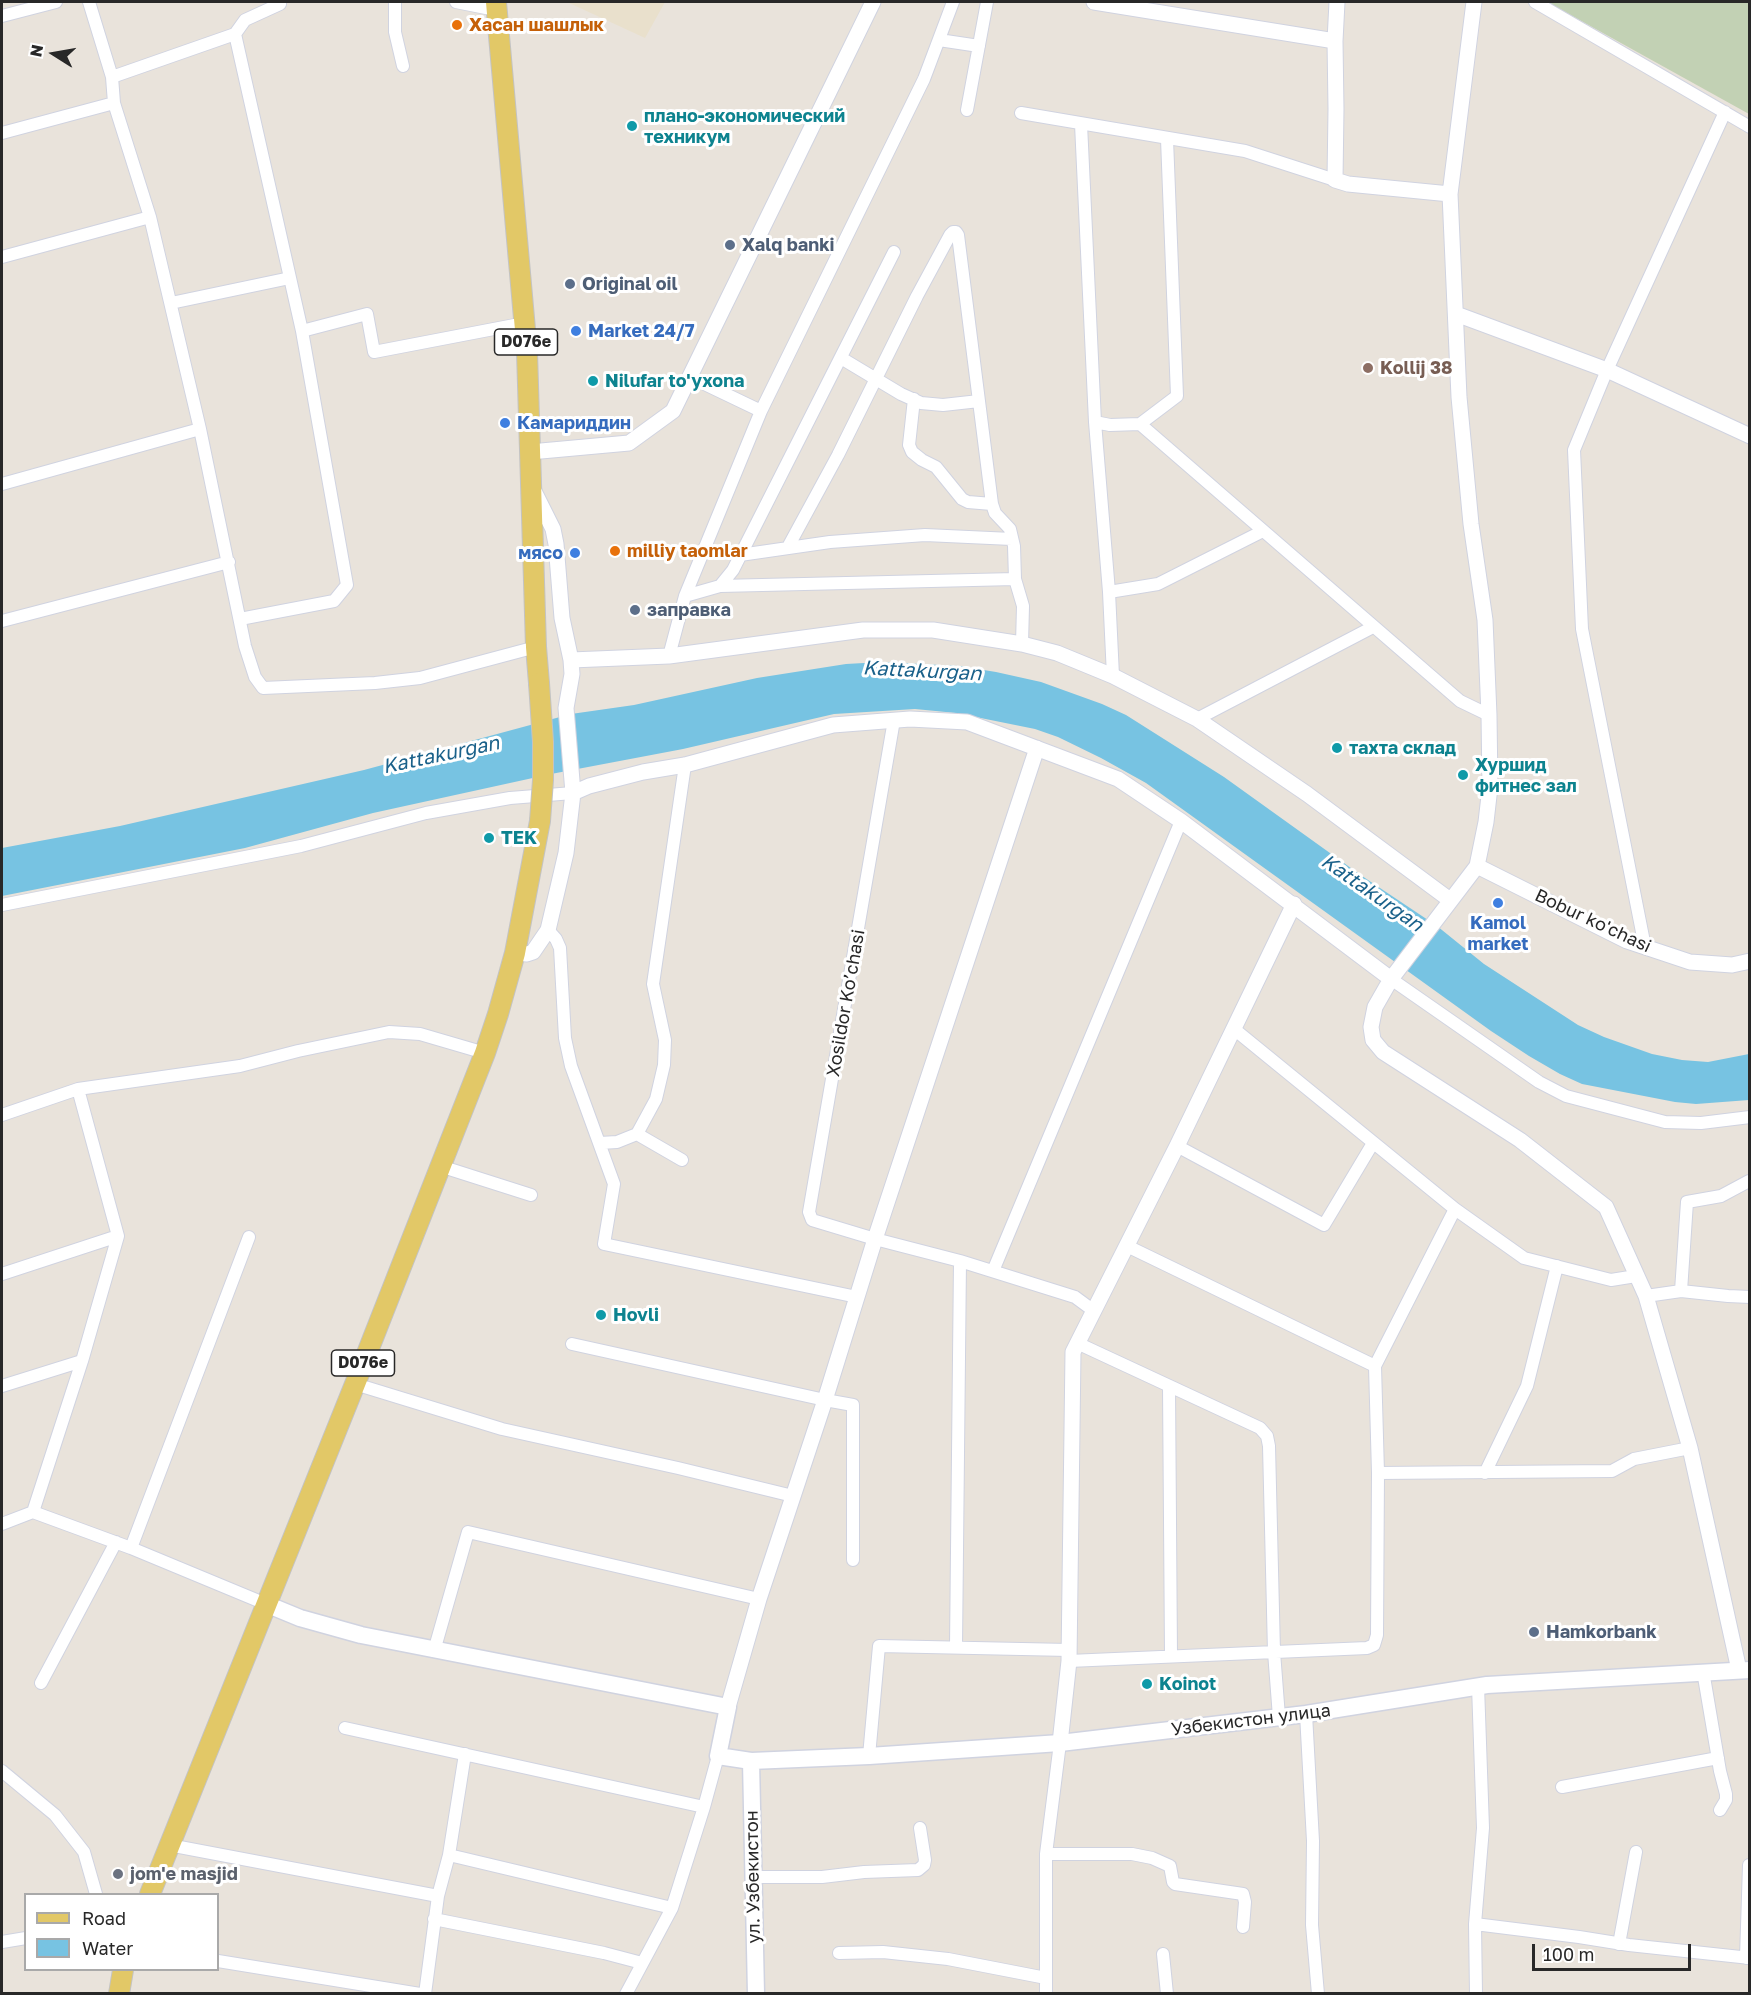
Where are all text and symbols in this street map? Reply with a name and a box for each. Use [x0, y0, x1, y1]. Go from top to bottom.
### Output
place label: Хасан шашлык [469, 14, 604, 36]
marker: Хасан шашлык [450, 18, 464, 32]
north arrow [24, 24, 84, 84]
text: N [25, 43, 47, 58]
place label: плано-экономический техникум [644, 105, 845, 148]
marker: плано-экономический техникум [625, 119, 639, 133]
place label: Xalq banki [742, 234, 835, 256]
marker: Xalq banki [723, 238, 737, 252]
place label: Original oil [582, 273, 677, 295]
marker: Original oil [563, 277, 577, 291]
place label: Market 24/7 [588, 320, 694, 342]
marker: Market 24/7 [569, 324, 583, 338]
road number: D076e [494, 329, 558, 355]
place label: Kollij 38 [1380, 357, 1452, 379]
marker: Kollij 38 [1361, 361, 1375, 375]
place label: Nilufar to'yxona [605, 370, 744, 392]
marker: Nilufar to'yxona [586, 374, 600, 388]
place label: Камариддин [517, 412, 631, 434]
marker: Камариддин [498, 416, 512, 430]
place label: milliy taomlar [627, 540, 748, 562]
place label: мясо [518, 542, 563, 564]
marker: milliy taomlar [608, 544, 622, 558]
marker: мясо [568, 546, 582, 560]
place label: заправка [647, 599, 731, 621]
marker: заправка [628, 603, 642, 617]
water label: Kattakurgan [862, 656, 982, 686]
water label: Kattakurgan [380, 731, 502, 779]
place label: тахта склад [1349, 737, 1456, 759]
marker: тахта склад [1330, 741, 1344, 755]
place label: Хуршид фитнес зал [1475, 754, 1577, 796]
marker: Хуршид фитнес зал [1456, 768, 1470, 782]
place label: TEK [501, 827, 537, 849]
marker: TEK [482, 831, 496, 845]
water label: Kattakurgan [1317, 849, 1427, 937]
street label: Bobur ko'chasi [1531, 885, 1655, 957]
marker: Kamol market [1491, 896, 1505, 910]
place label: Kamol market [1467, 912, 1529, 954]
street label: Xosildor Ko’chasi [822, 928, 870, 1078]
place label: Hovli [613, 1304, 659, 1326]
marker: Hovli [594, 1308, 608, 1322]
road number: D076e [332, 1350, 394, 1376]
place label: Hamkorbank [1546, 1621, 1657, 1643]
marker: Hamkorbank [1527, 1625, 1541, 1639]
place label: Koinot [1159, 1673, 1216, 1695]
marker: Koinot [1140, 1677, 1154, 1691]
street label: Узбекистон улица [1170, 1700, 1332, 1740]
street label: ул. Узбекистон [741, 1810, 765, 1944]
place label: jom'e masjid [130, 1863, 238, 1885]
marker: jom'e masjid [111, 1867, 125, 1881]
legend [24, 1893, 219, 1971]
text: Road [82, 1907, 126, 1929]
scale bar [1535, 1932, 1694, 1970]
text: Water [82, 1937, 133, 1959]
text: 100 m [1543, 1943, 1594, 1965]

